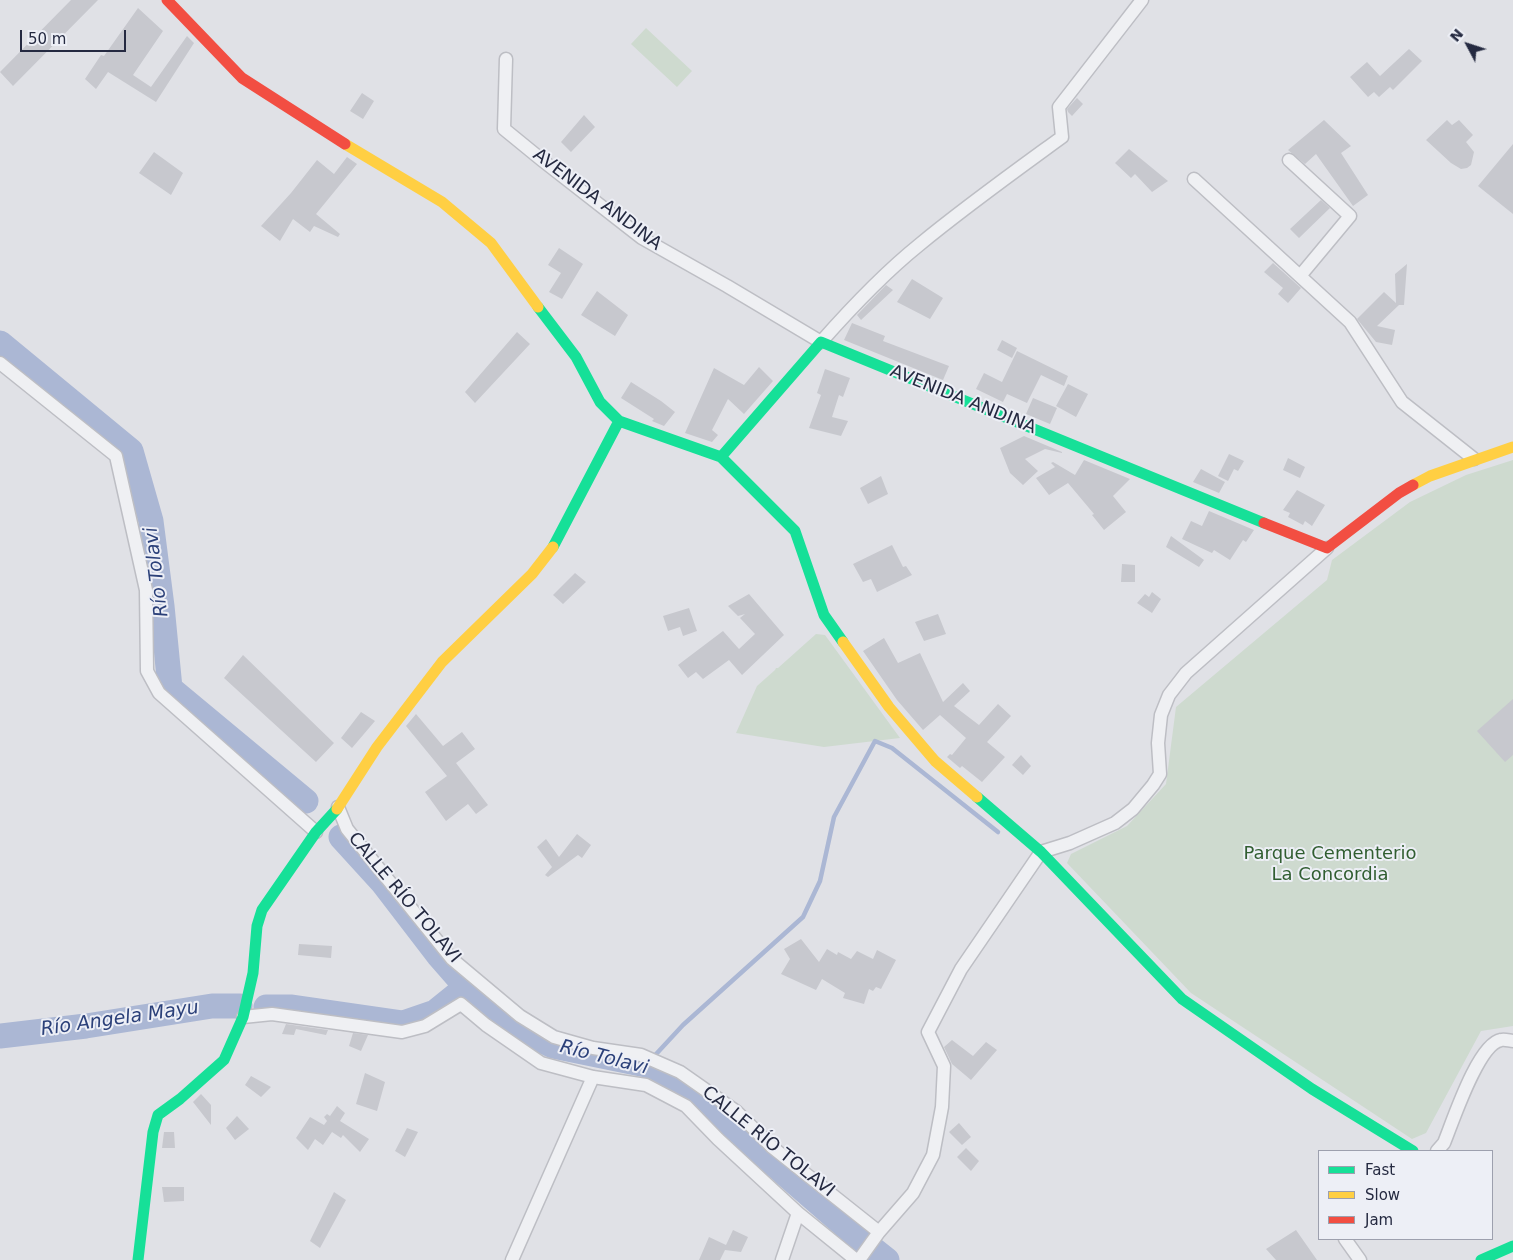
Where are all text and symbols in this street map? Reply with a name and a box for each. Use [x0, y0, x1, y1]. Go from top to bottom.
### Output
scale bar [22, 20, 129, 52]
north arrow [1443, 20, 1493, 70]
text: N [1447, 26, 1466, 45]
text: 50 m [28, 30, 66, 48]
street label: AVENIDA ANDINA [528, 144, 666, 256]
street label: AVENIDA ANDINA [887, 361, 1039, 439]
water label: Río Tolavi [140, 526, 174, 618]
street label: CALLE RÍO TOLAVI [343, 828, 465, 968]
park label: Parque Cementerio La Concordia [1244, 843, 1416, 886]
water label: Río Angela Mayu [40, 997, 200, 1041]
water label: Río Tolavi [557, 1036, 651, 1080]
street label: CALLE RÍO TOLAVI [697, 1082, 839, 1202]
legend [1318, 1150, 1493, 1240]
text: Fast [1365, 1161, 1395, 1179]
text: Slow [1365, 1186, 1400, 1204]
text: Jam [1365, 1211, 1393, 1229]

